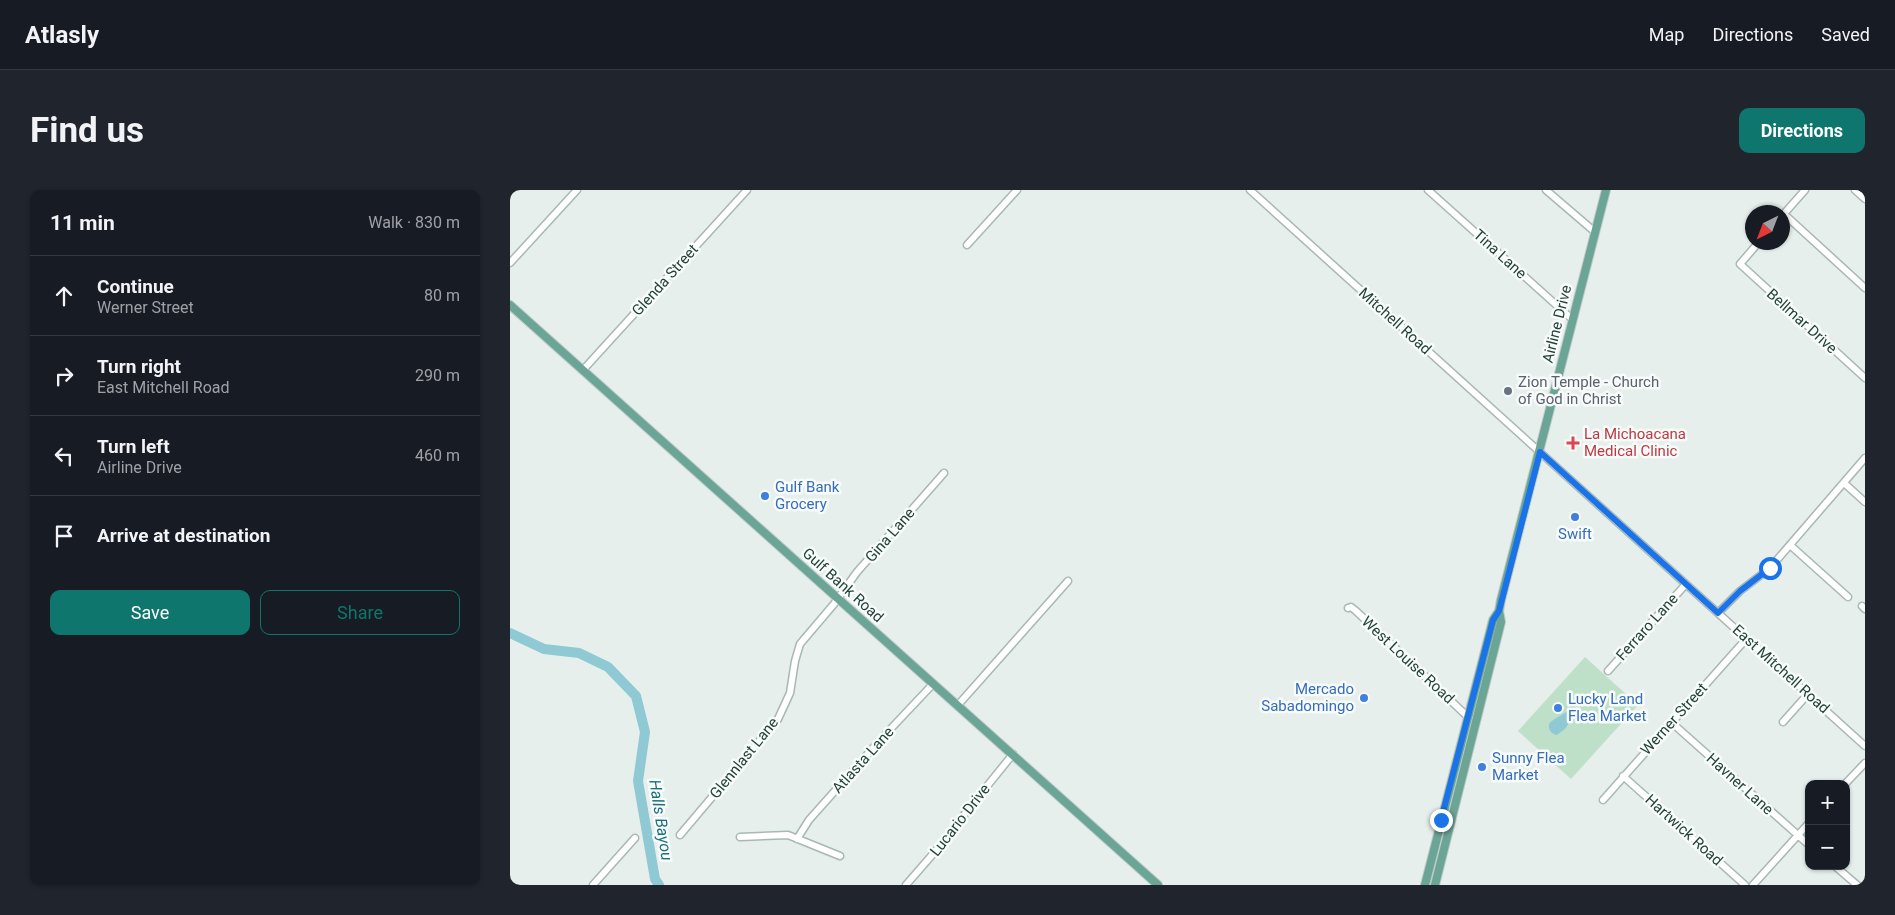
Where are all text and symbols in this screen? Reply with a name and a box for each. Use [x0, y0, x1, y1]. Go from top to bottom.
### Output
text: Atlasly [25, 21, 99, 49]
text: Map [1649, 24, 1684, 45]
text: Directions [1712, 24, 1793, 45]
text: Saved [1821, 24, 1870, 45]
button: Directions [1739, 108, 1865, 153]
text: Find us [30, 110, 144, 151]
north arrow [1745, 205, 1790, 250]
text: 11 min [50, 211, 115, 235]
text: Walk · 830 m [368, 213, 460, 232]
street label: Tina Lane [1470, 225, 1530, 283]
street label: Glenda Street [628, 240, 702, 319]
text: Continue [97, 275, 174, 298]
icon: ahead [50, 282, 78, 310]
street label: Airline Drive [1539, 283, 1575, 365]
street label: Mitchell Road [1355, 284, 1435, 358]
street label: Bellmar Drive [1763, 285, 1841, 357]
text: 80 m [424, 286, 460, 305]
text: Werner Street [97, 298, 194, 317]
text: Turn right [97, 355, 181, 378]
icon: right [50, 362, 78, 390]
text: 290 m [415, 366, 460, 385]
place label: Zion Temple - Church of God in Christ [1518, 373, 1659, 408]
text: East Mitchell Road [97, 378, 229, 397]
marker: Zion Temple - Church of God in Christ [1502, 385, 1514, 397]
place label: La Michoacana Medical Clinic [1584, 425, 1686, 460]
text: Turn left [97, 435, 170, 458]
marker: La Michoacana Medical Clinic [1566, 436, 1580, 450]
icon: left [50, 442, 78, 470]
text: 460 m [415, 446, 460, 465]
text: Airline Drive [97, 458, 182, 477]
place label: Gulf Bank Grocery [775, 478, 840, 513]
marker: Gulf Bank Grocery [759, 490, 771, 502]
street label: Gina Lane [861, 504, 919, 566]
marker: Swift [1569, 511, 1581, 523]
icon: arrive [50, 522, 78, 550]
text: Arrive at destination [97, 524, 270, 547]
place label: Swift [1558, 525, 1592, 543]
street label: Gulf Bank Road [799, 544, 887, 626]
route start [1759, 557, 1782, 580]
button: Save [50, 590, 250, 635]
button: Share [260, 590, 460, 635]
street label: Ferraro Lane [1612, 590, 1682, 664]
street label: West Louise Road [1358, 613, 1458, 707]
street label: East Mitchell Road [1729, 621, 1833, 717]
street label: Werner Street [1637, 679, 1711, 759]
place label: Mercado Sabadomingo [1261, 680, 1354, 715]
place label: Lucky Land Flea Market [1568, 690, 1647, 725]
marker: Mercado Sabadomingo [1358, 692, 1370, 704]
marker: Lucky Land Flea Market [1552, 702, 1564, 714]
street label: Glennlast Lane [706, 714, 782, 802]
street label: Atlasta Lane [828, 723, 898, 797]
place label: Sunny Flea Market [1492, 749, 1565, 784]
street label: Havner Lane [1703, 749, 1777, 819]
marker: Sunny Flea Market [1476, 761, 1488, 773]
water label: Halls Bayou [645, 778, 677, 862]
street label: Lucario Drive [926, 780, 994, 860]
map controls [1805, 780, 1850, 870]
button: + [1805, 780, 1850, 825]
street label: Hartwick Road [1642, 791, 1726, 869]
route end [1430, 809, 1453, 832]
button: − [1805, 825, 1850, 870]

